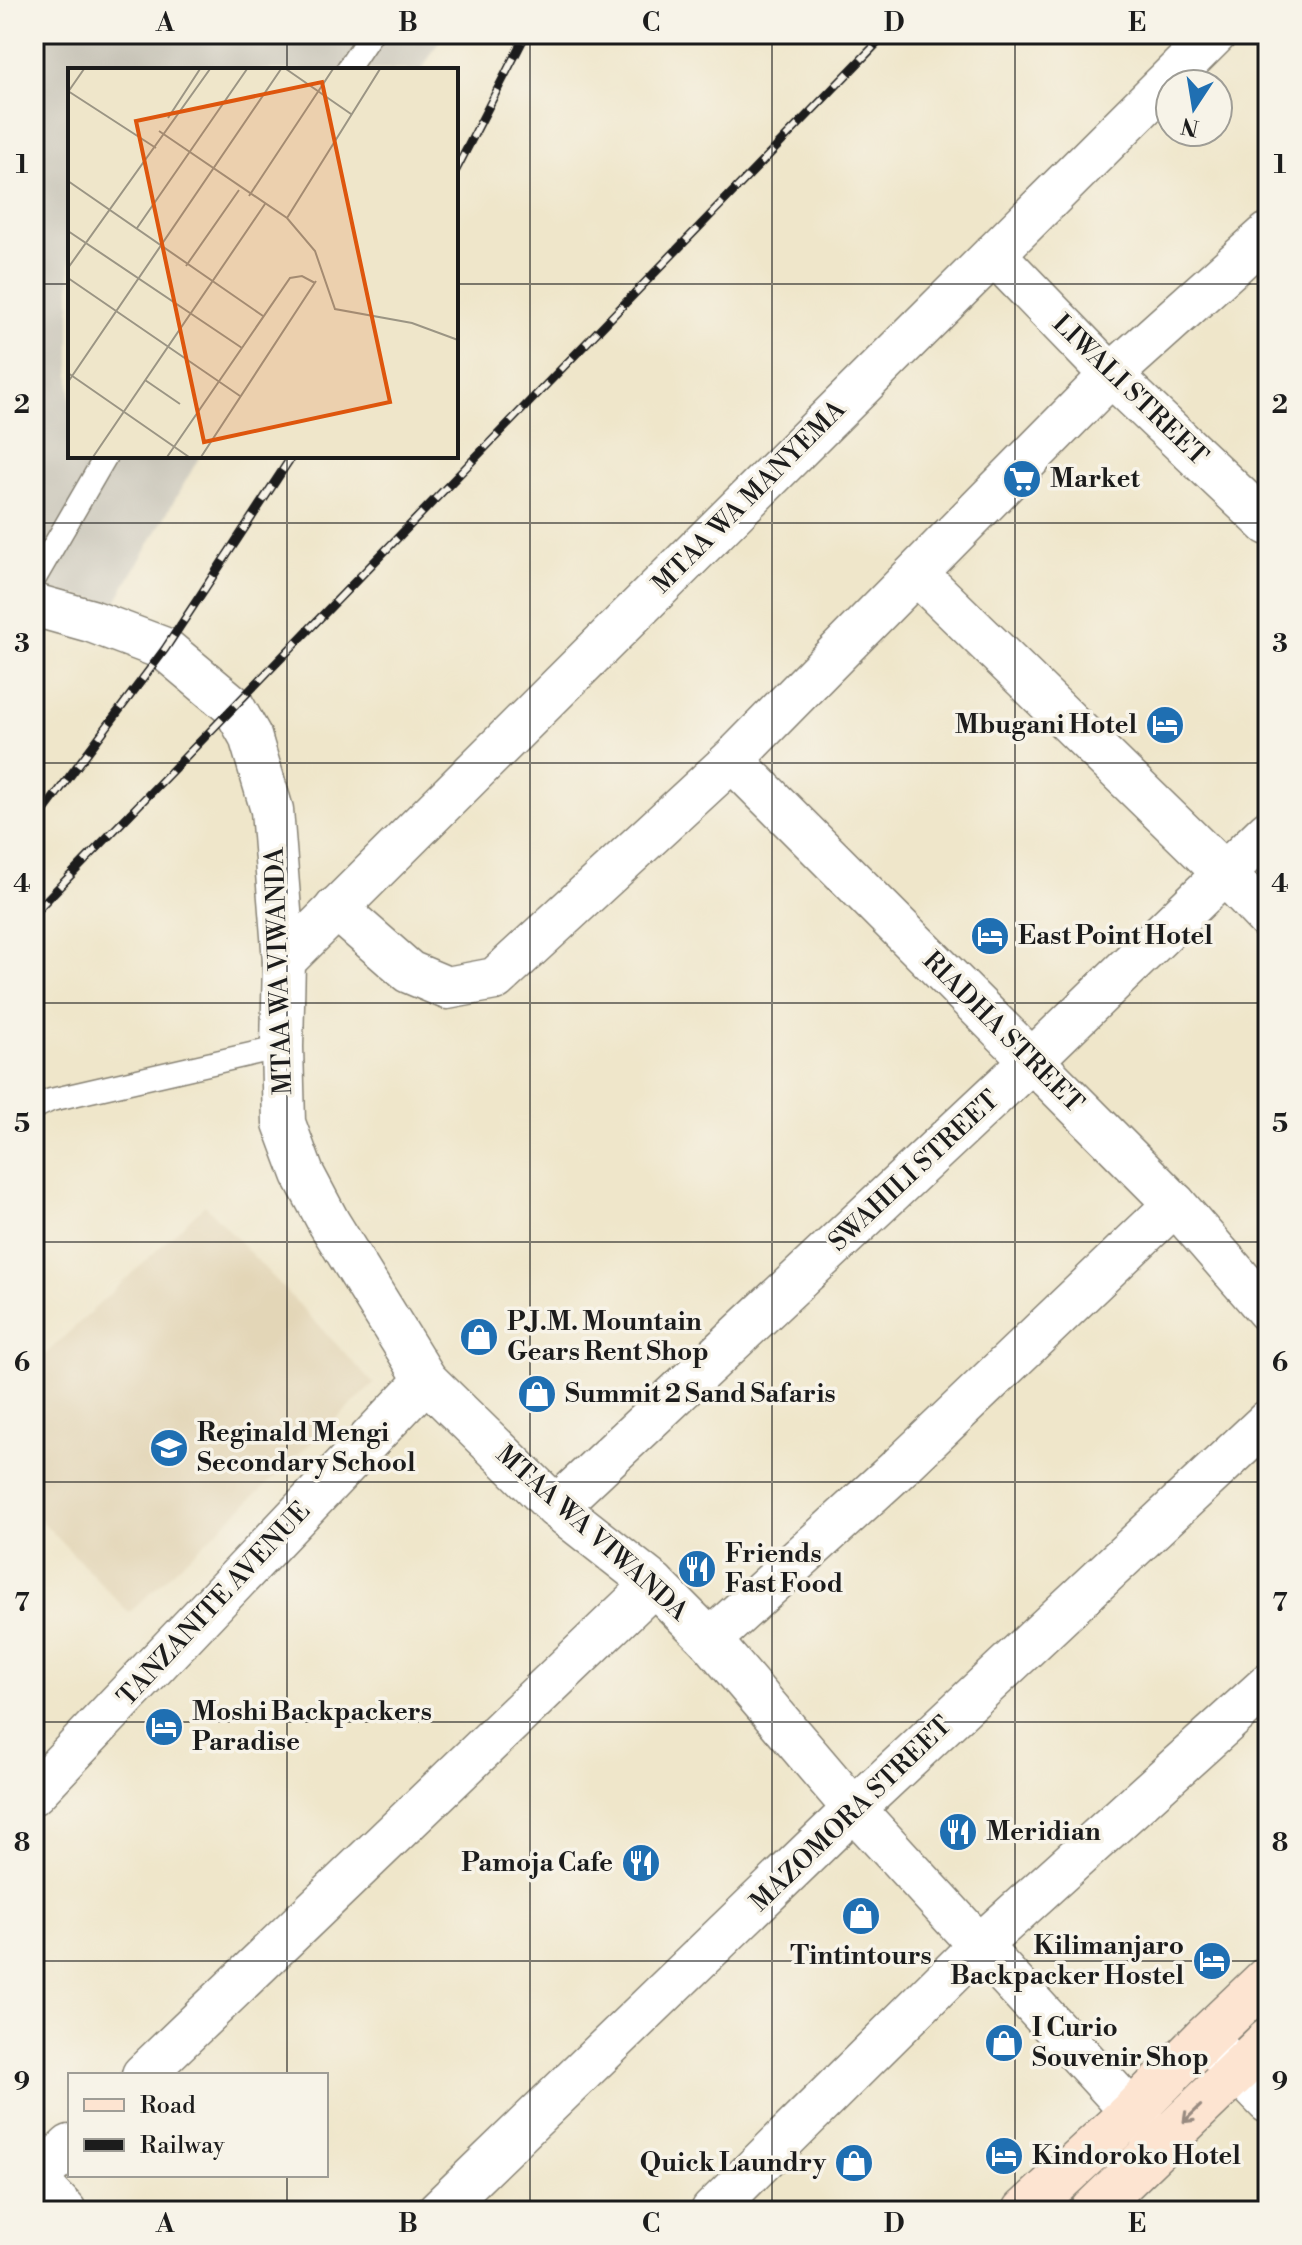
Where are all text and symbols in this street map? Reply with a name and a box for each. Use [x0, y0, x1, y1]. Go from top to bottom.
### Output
text: A [155, 7, 175, 39]
text: B [398, 7, 418, 39]
text: C [642, 7, 660, 39]
text: D [884, 7, 904, 39]
text: E [1128, 7, 1146, 39]
inset map [68, 68, 458, 458]
north arrow [1154, 68, 1234, 148]
text: N [1178, 111, 1201, 141]
text: 1 [16, 149, 29, 181]
text: 1 [1274, 149, 1287, 181]
street label: LIWALI STREET [1046, 308, 1214, 472]
text: 2 [14, 389, 30, 421]
text: 2 [1272, 389, 1288, 421]
street label: MTAA WA MANYEMA [646, 393, 853, 600]
supermarket icon: Market [1001, 458, 1043, 500]
place label: Market [1050, 463, 1140, 495]
text: 3 [14, 628, 30, 660]
text: 3 [1272, 628, 1288, 660]
hotel icon: Mbugani Hotel [1144, 704, 1186, 746]
place label: Mbugani Hotel [955, 709, 1137, 741]
street label: MTAA WA VIWANDA [259, 846, 299, 1095]
text: 4 [13, 868, 31, 900]
text: 4 [1271, 868, 1289, 900]
hotel icon: East Point Hotel [969, 915, 1011, 957]
place label: East Point Hotel [1018, 920, 1213, 952]
street label: RIADHA STREET [916, 945, 1090, 1119]
street label: SWAHILI STREET [822, 1084, 1006, 1258]
text: 5 [14, 1108, 30, 1140]
text: 5 [1272, 1108, 1288, 1140]
place label: P.J.M. Mountain Gears Rent Shop [507, 1306, 709, 1368]
shop icon: P.J.M. Mountain Gears Rent Shop [458, 1316, 500, 1358]
text: 6 [14, 1347, 30, 1379]
text: 6 [1272, 1347, 1288, 1379]
shop icon: Summit 2 Sand Safaris [516, 1373, 558, 1415]
place label: Summit 2 Sand Safaris [565, 1378, 836, 1410]
place label: Reginald Mengi Secondary School [197, 1417, 416, 1479]
school or university icon: Reginald Mengi Secondary School [148, 1427, 190, 1469]
street label: MTAA WA VIWANDA [489, 1438, 696, 1628]
street label: TANZANITE AVENUE [111, 1495, 317, 1713]
place label: Friends Fast Food [725, 1538, 843, 1600]
restaurant icon: Friends Fast Food [676, 1548, 718, 1590]
text: 7 [14, 1587, 30, 1619]
text: 7 [1272, 1587, 1288, 1619]
place label: Moshi Backpackers Paradise [192, 1696, 432, 1758]
hotel icon: Moshi Backpackers Paradise [143, 1706, 185, 1748]
street label: MAZOMORA STREET [744, 1710, 958, 1918]
restaurant icon: Meridian [937, 1811, 979, 1853]
place label: Meridian [986, 1816, 1101, 1848]
text: 8 [14, 1827, 30, 1859]
text: 8 [1272, 1827, 1288, 1859]
restaurant icon: Pamoja Cafe [620, 1842, 662, 1884]
place label: Pamoja Cafe [461, 1847, 613, 1879]
shop icon: Tintintours [840, 1895, 882, 1937]
place label: Kilimanjaro Backpacker Hostel [950, 1930, 1184, 1992]
place label: Tintintours [790, 1940, 932, 1972]
hotel icon: Kilimanjaro Backpacker Hostel [1191, 1940, 1233, 1982]
place label: I Curio Souvenir Shop [1032, 2012, 1209, 2074]
shop icon: I Curio Souvenir Shop [983, 2022, 1025, 2064]
text: 9 [14, 2066, 30, 2098]
text: 9 [1272, 2066, 1288, 2098]
legend [68, 2073, 328, 2177]
text: Road [140, 2091, 196, 2121]
one-way arrow [1182, 2105, 1202, 2123]
text: Railway [140, 2131, 225, 2161]
hotel icon: Kindoroko Hotel [983, 2135, 1025, 2177]
place label: Kindoroko Hotel [1032, 2140, 1241, 2172]
shop icon: Quick Laundry [833, 2142, 875, 2184]
place label: Quick Laundry [640, 2147, 827, 2179]
text: A [155, 2208, 175, 2240]
text: B [398, 2208, 418, 2240]
text: C [642, 2208, 660, 2240]
text: D [884, 2208, 904, 2240]
text: E [1128, 2208, 1146, 2240]

